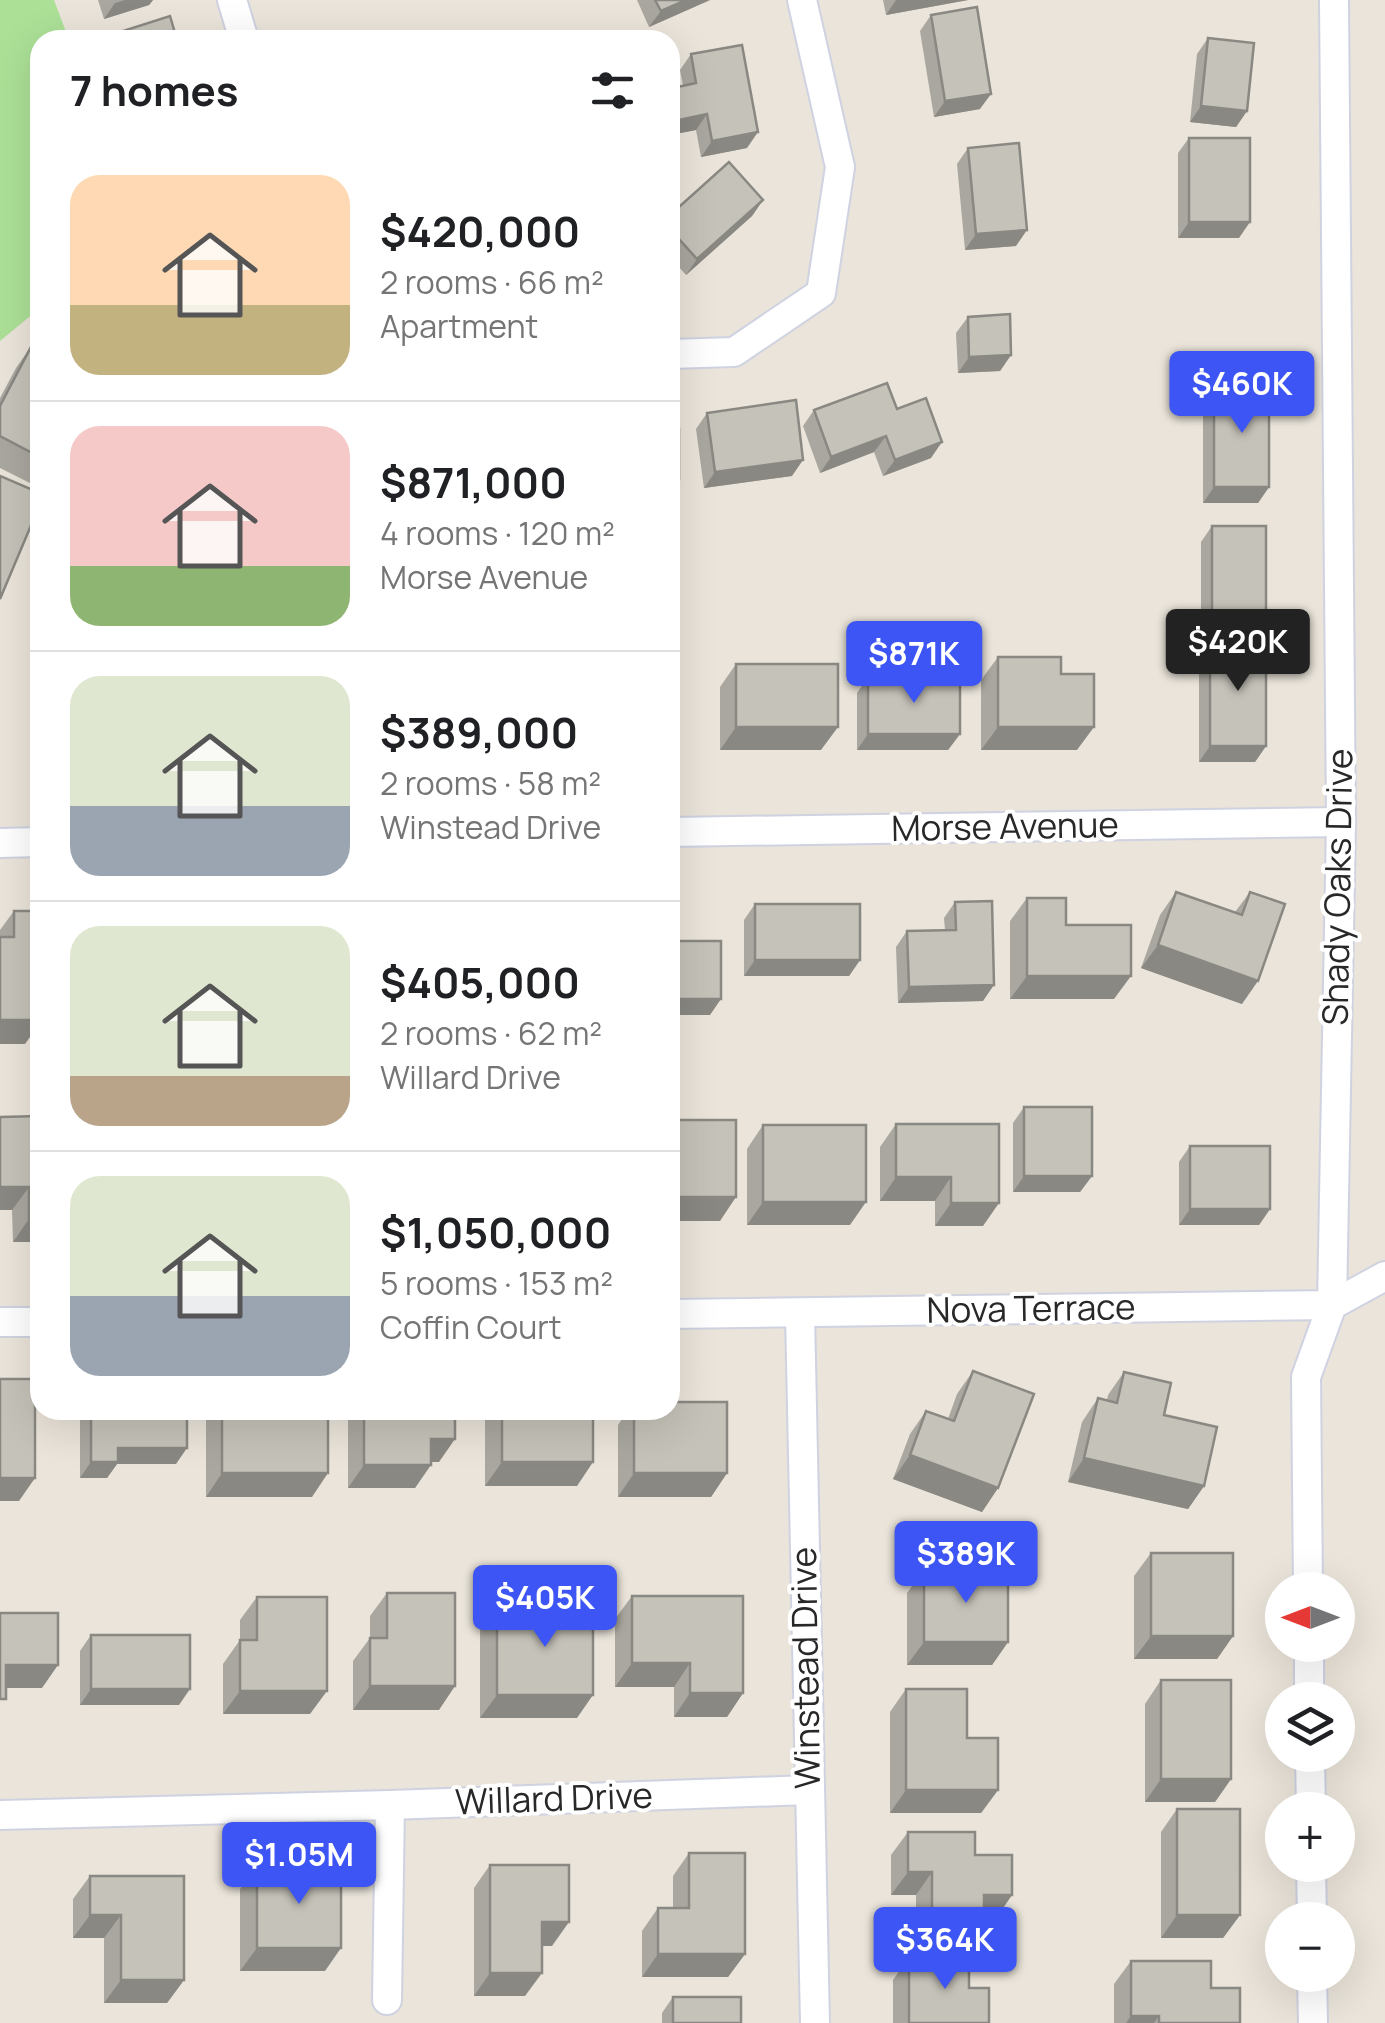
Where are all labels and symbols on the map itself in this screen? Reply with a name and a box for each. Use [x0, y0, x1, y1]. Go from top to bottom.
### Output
pin: $460K [1172, 351, 1312, 436]
pin: $420K [1168, 609, 1308, 694]
pin: $871K [844, 621, 984, 706]
street label: Shady Oaks Drive [1311, 748, 1363, 1026]
street label: Morse Avenue [891, 800, 1119, 852]
street label: Nova Terrace [926, 1282, 1136, 1334]
pin: $389K [896, 1521, 1036, 1606]
street label: Winstead Drive [779, 1547, 831, 1789]
pin: $405K [475, 1565, 615, 1650]
north arrow [1265, 1572, 1355, 1662]
street label: Willard Drive [454, 1771, 654, 1825]
pin: $1.05M [218, 1822, 380, 1907]
pin: $364K [875, 1907, 1015, 1992]

